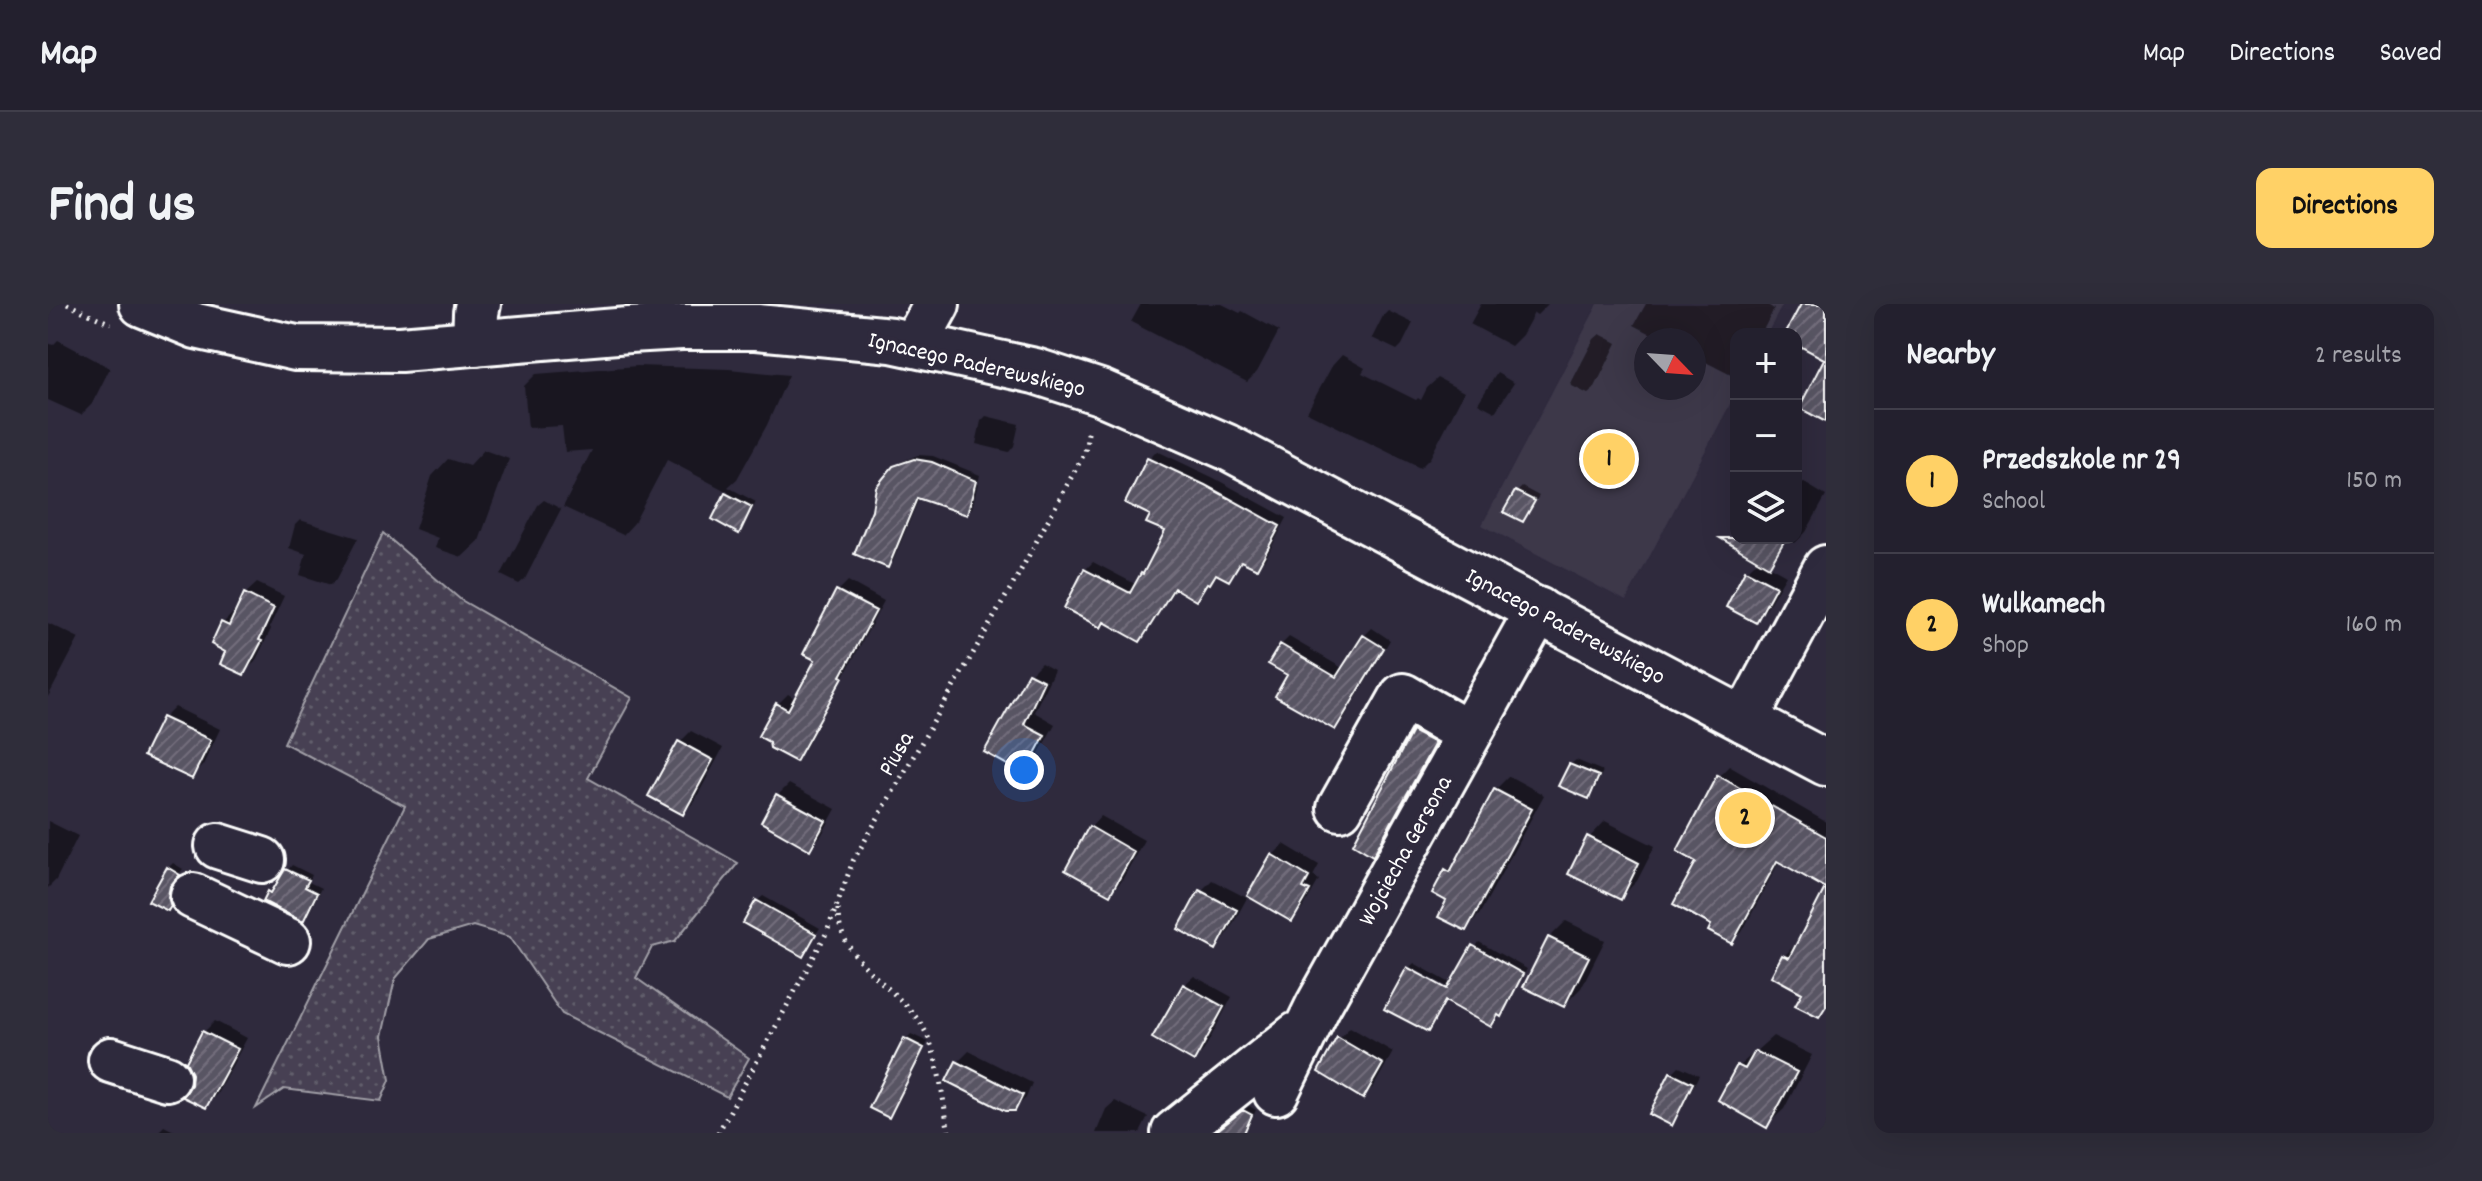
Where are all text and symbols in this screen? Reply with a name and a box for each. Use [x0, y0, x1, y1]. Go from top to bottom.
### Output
text: Map [40, 28, 98, 83]
text: Map [2143, 35, 2185, 75]
text: Directions [2229, 35, 2335, 75]
text: Saved [2379, 35, 2442, 75]
text: Find us [48, 168, 196, 248]
button: Directions [2256, 168, 2434, 248]
street label: Ignacego Paderewskiego [864, 324, 1088, 407]
north arrow [1634, 328, 1706, 400]
map controls [1730, 328, 1802, 544]
button: + [1730, 328, 1802, 400]
text: Nearby [1906, 332, 1995, 381]
text: 2 results [2315, 338, 2402, 375]
button: − [1730, 400, 1802, 472]
pin: 1 [1583, 429, 1635, 489]
text: Przedszkole nr 29 [1982, 441, 2181, 484]
text: 1 [1929, 463, 1935, 500]
text: 150 m [2346, 463, 2402, 500]
button: layers [1730, 472, 1802, 544]
text: School [1982, 484, 2045, 521]
street label: Ignacego Paderewskiego [1459, 560, 1671, 695]
text: Wulkamech [1982, 585, 2105, 628]
text: 2 [1926, 607, 1938, 644]
text: 160 m [2346, 607, 2402, 644]
text: Shop [1982, 628, 2029, 665]
street label: Piusa [871, 725, 924, 783]
your location [1004, 750, 1044, 790]
street label: Wojciecha Gersona [1351, 769, 1462, 933]
pin: 2 [1719, 788, 1771, 848]

